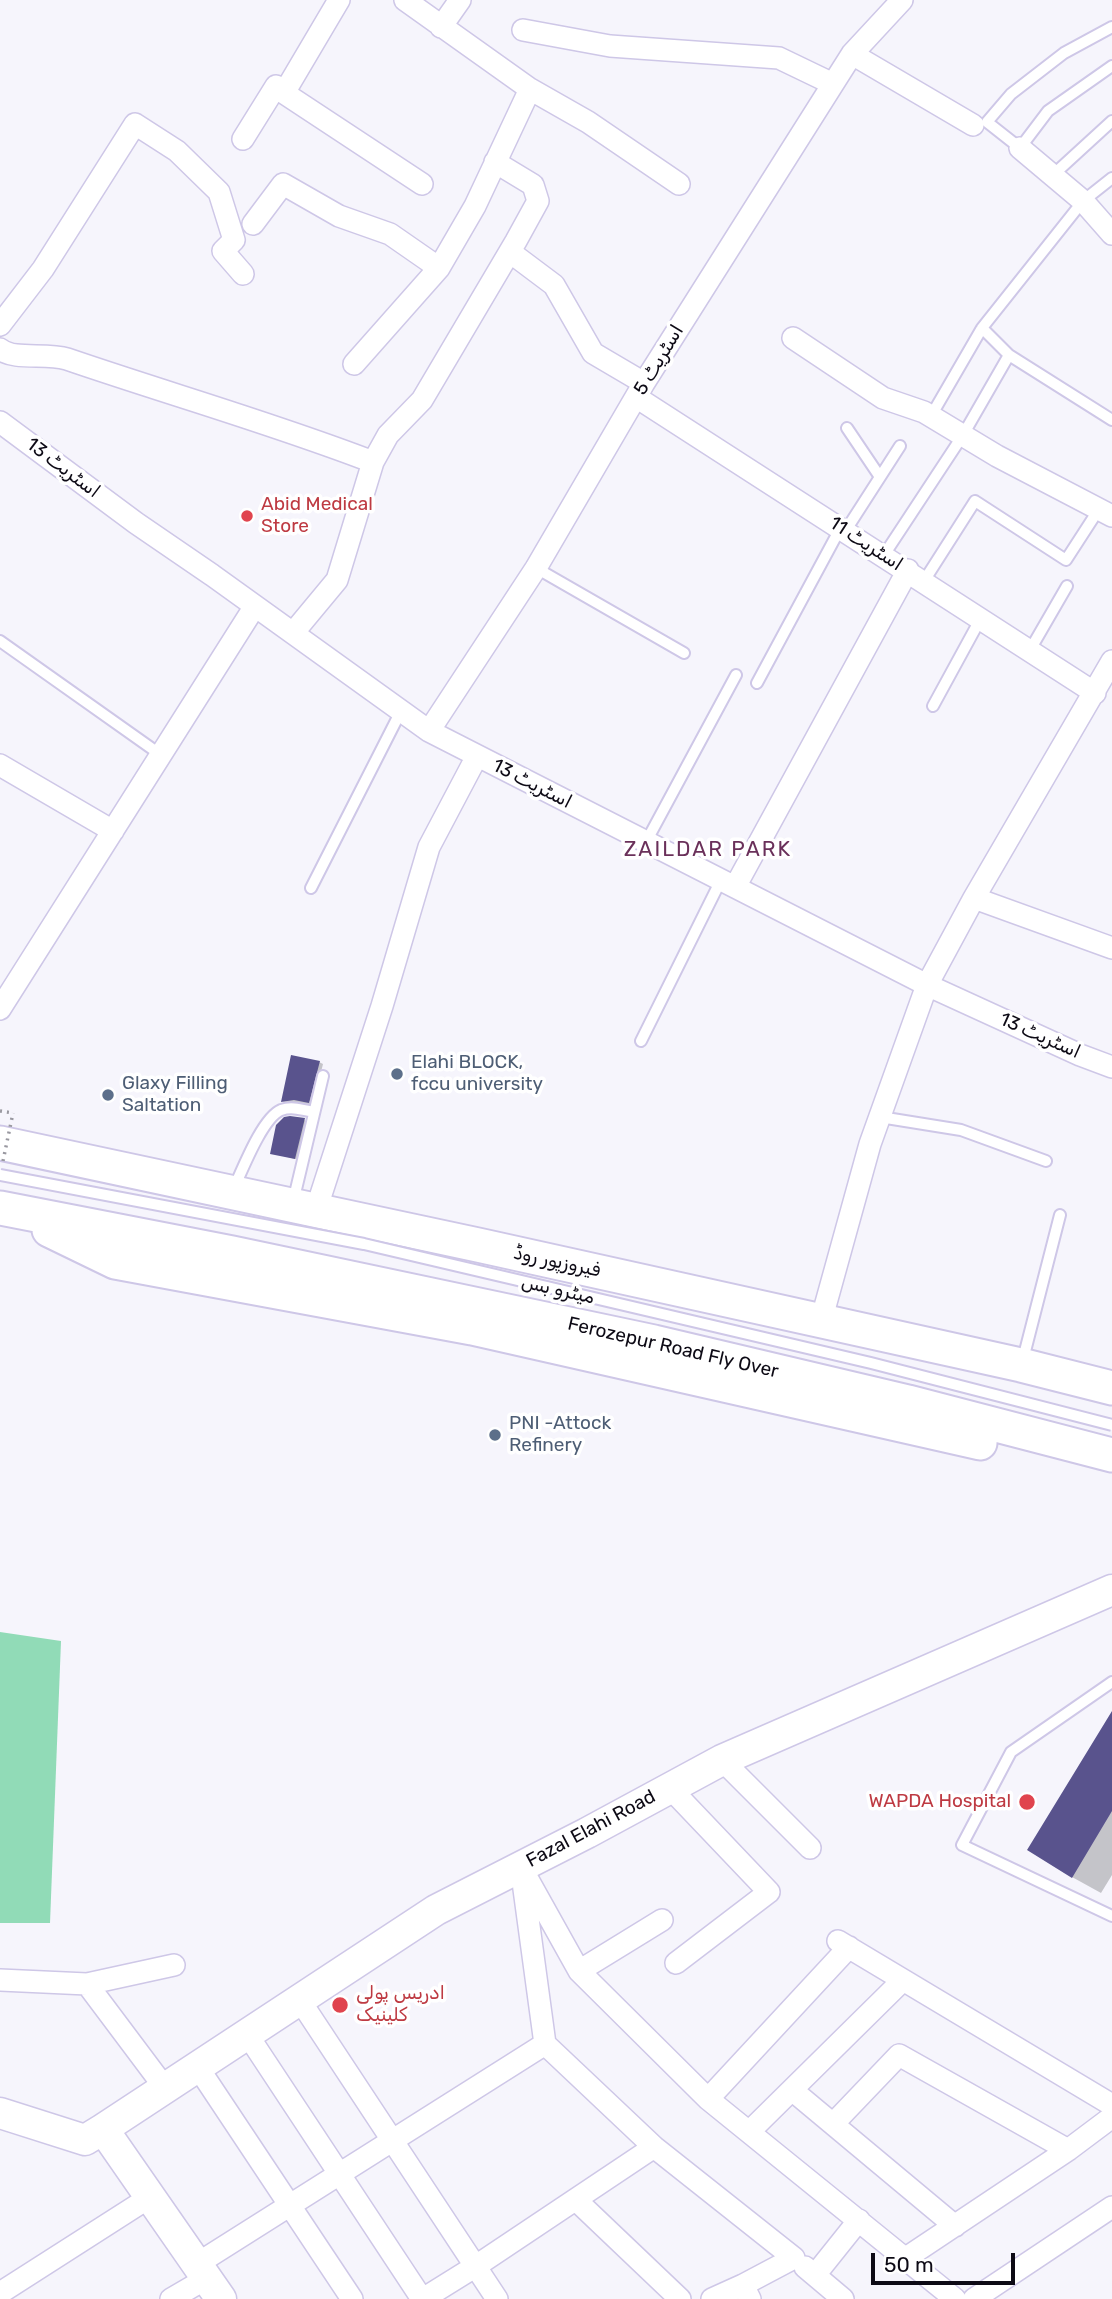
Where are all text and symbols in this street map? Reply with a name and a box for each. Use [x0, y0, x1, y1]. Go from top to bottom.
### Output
street label: اسٹریٹ 5 [629, 321, 689, 399]
street label: اسٹریٹ 13 [22, 433, 104, 503]
place label: Abid Medical Store [261, 494, 373, 538]
marker: Abid Medical Store [239, 508, 255, 524]
street label: اسٹریٹ 11 [825, 512, 907, 576]
street label: اسٹریٹ 13 [489, 754, 575, 814]
district label: ZAILDAR PARK [625, 837, 791, 863]
street label: اسٹریٹ 13 [996, 1008, 1084, 1064]
place label: Elahi BLOCK, fccu university [411, 1052, 543, 1096]
marker: Elahi BLOCK, fccu university [389, 1066, 405, 1082]
place label: Glaxy Filling Saltation [122, 1073, 228, 1117]
marker: Glaxy Filling Saltation [100, 1087, 116, 1103]
street label: فیروزپور روڈ [511, 1242, 603, 1282]
street label: میٹرو بس [519, 1271, 597, 1309]
street label: Ferozepur Road Fly Over [565, 1313, 781, 1383]
place label: PNI -Attock Refinery [509, 1413, 611, 1457]
marker: PNI -Attock Refinery [487, 1427, 503, 1443]
street label: Fazal Elahi Road [523, 1785, 659, 1873]
place label: WAPDA Hospital [869, 1791, 1011, 1813]
marker: WAPDA Hospital [1017, 1792, 1037, 1812]
place label: ادریس پولی کلینیک [356, 1983, 445, 2027]
marker: ادریس پولی کلینیک [330, 1995, 350, 2015]
scale bar [874, 2240, 1018, 2284]
text: 50 m [884, 2252, 934, 2277]

